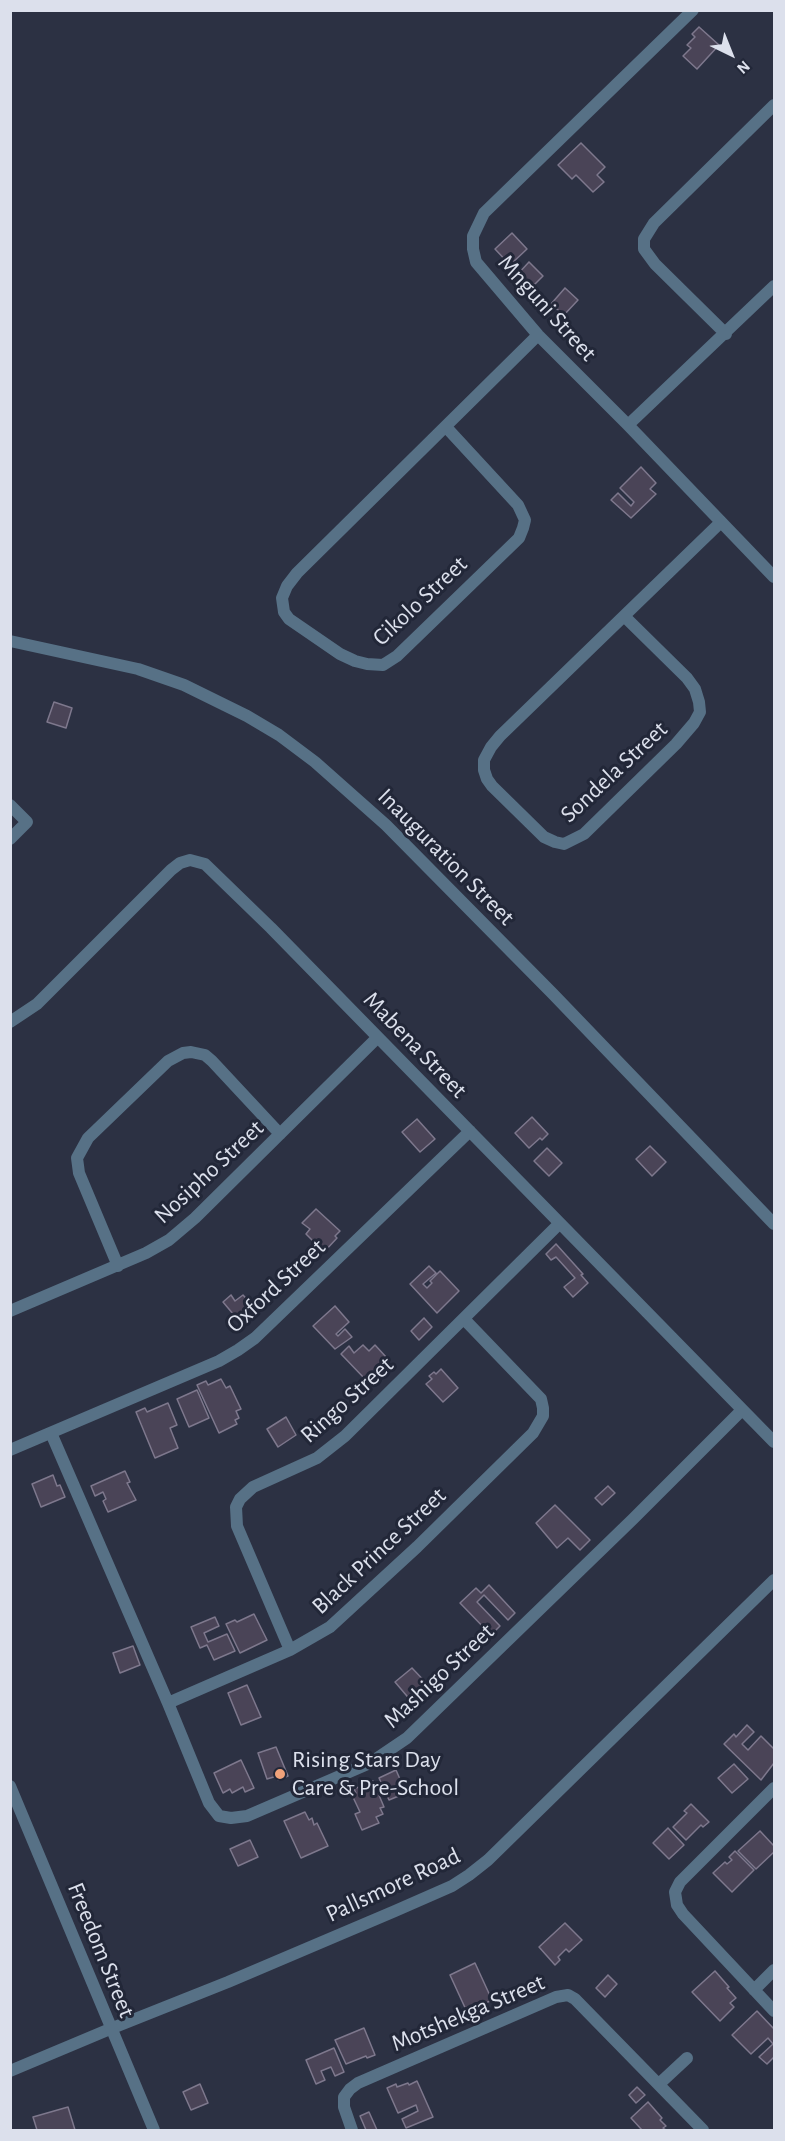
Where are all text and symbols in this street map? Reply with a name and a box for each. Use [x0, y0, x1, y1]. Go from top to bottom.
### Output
north arrow [701, 24, 761, 84]
text: N [734, 58, 753, 77]
street label: Mnguni Street [492, 249, 602, 367]
street label: Cikolo Street [367, 550, 473, 652]
street label: Sondela Street [555, 715, 673, 829]
street label: Inauguration Street [371, 782, 521, 932]
street label: Mabena Street [357, 986, 473, 1104]
street label: Nosipho Street [148, 1114, 270, 1230]
street label: Oxford Street [221, 1233, 331, 1339]
street label: Ringo Street [294, 1351, 400, 1449]
street label: Black Prince Street [306, 1482, 452, 1620]
street label: Mashigo Street [378, 1617, 500, 1735]
place label: Rising Stars Day Care & Pre-School [292, 1746, 459, 1802]
marker: Rising Stars Day Care & Pre-School [273, 1767, 287, 1781]
street label: Pallsmore Road [321, 1841, 465, 1929]
street label: Freedom Street [61, 1878, 141, 2022]
street label: Motshekga Street [387, 1968, 549, 2058]

